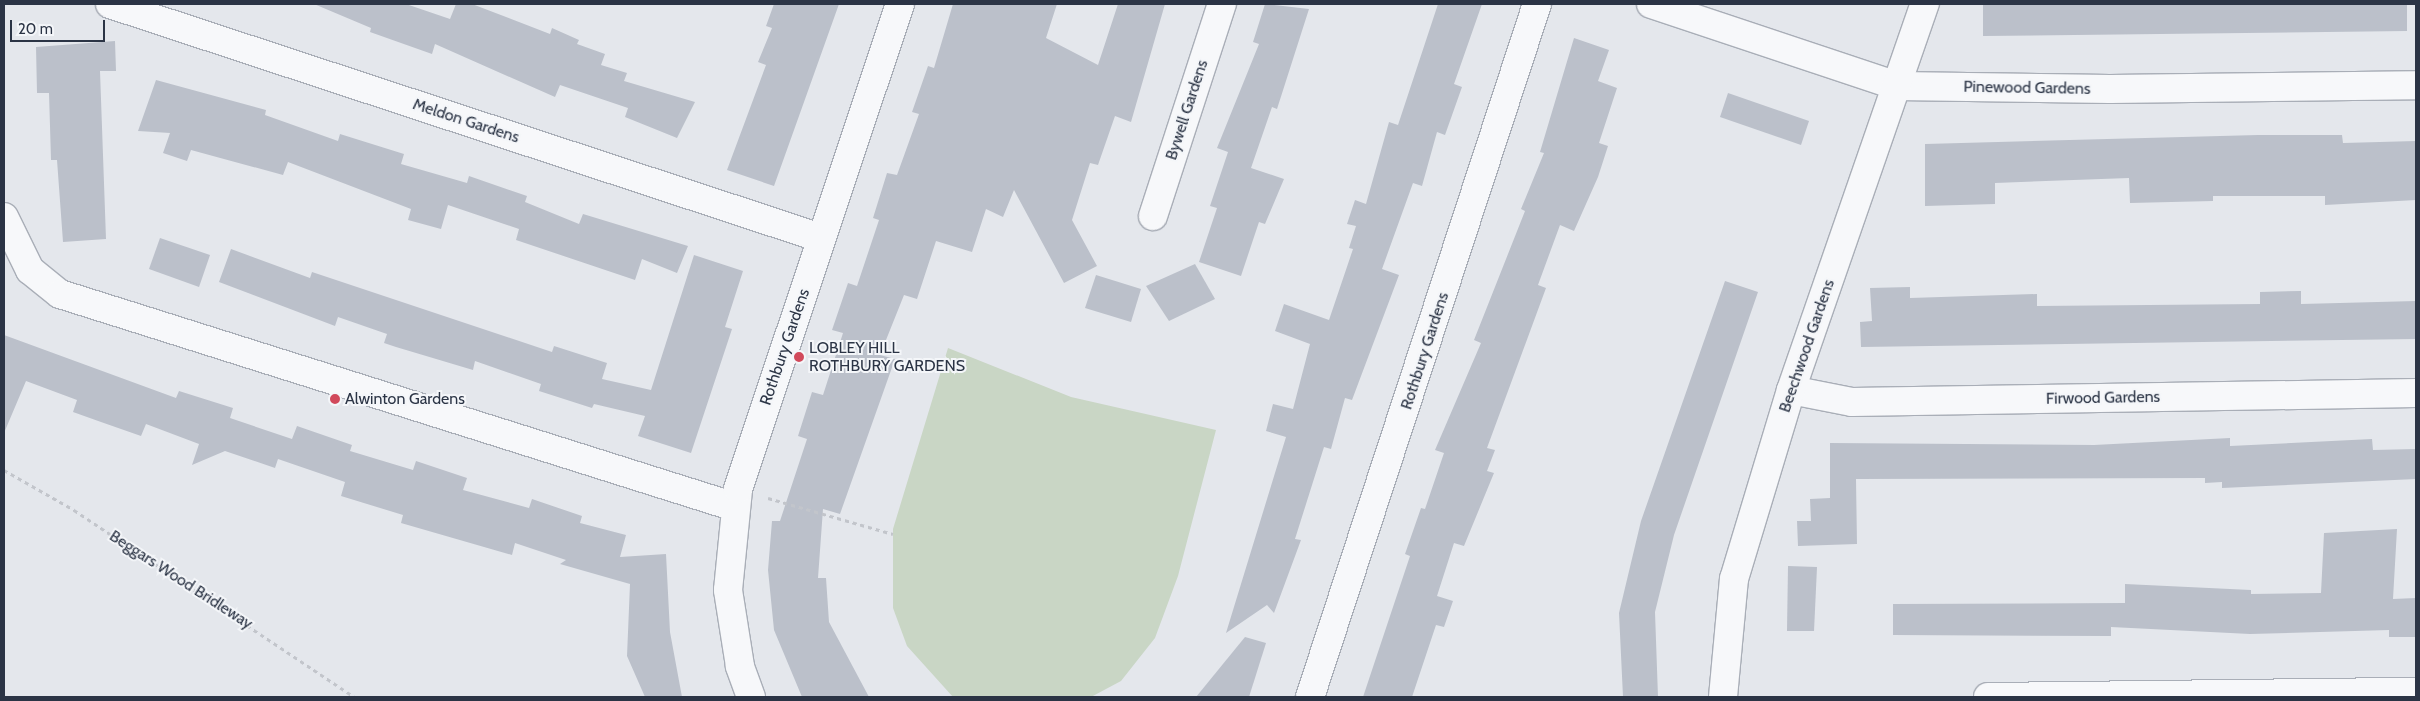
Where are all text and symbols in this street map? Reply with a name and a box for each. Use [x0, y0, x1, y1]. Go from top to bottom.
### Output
scale bar [12, 10, 108, 42]
text: 20 m [18, 20, 53, 38]
street label: Bywell Gardens [1162, 58, 1212, 162]
street label: Pinewood Gardens [1963, 77, 2091, 99]
street label: Meldon Gardens [410, 95, 522, 147]
street label: Beechwood Gardens [1775, 277, 1839, 415]
street label: Rothbury Gardens [756, 286, 814, 408]
street label: Rothbury Gardens [1397, 290, 1453, 412]
place label: LOBLEY HILL ROTHBURY GARDENS [809, 338, 965, 376]
marker: LOBLEY HILL ROTHBURY GARDENS [793, 351, 805, 363]
street label: Firwood Gardens [2046, 387, 2160, 409]
place label: Alwinton Gardens [345, 389, 465, 409]
marker: Alwinton Gardens [329, 393, 341, 405]
street label: Beggars Wood Bridleway [106, 527, 256, 633]

